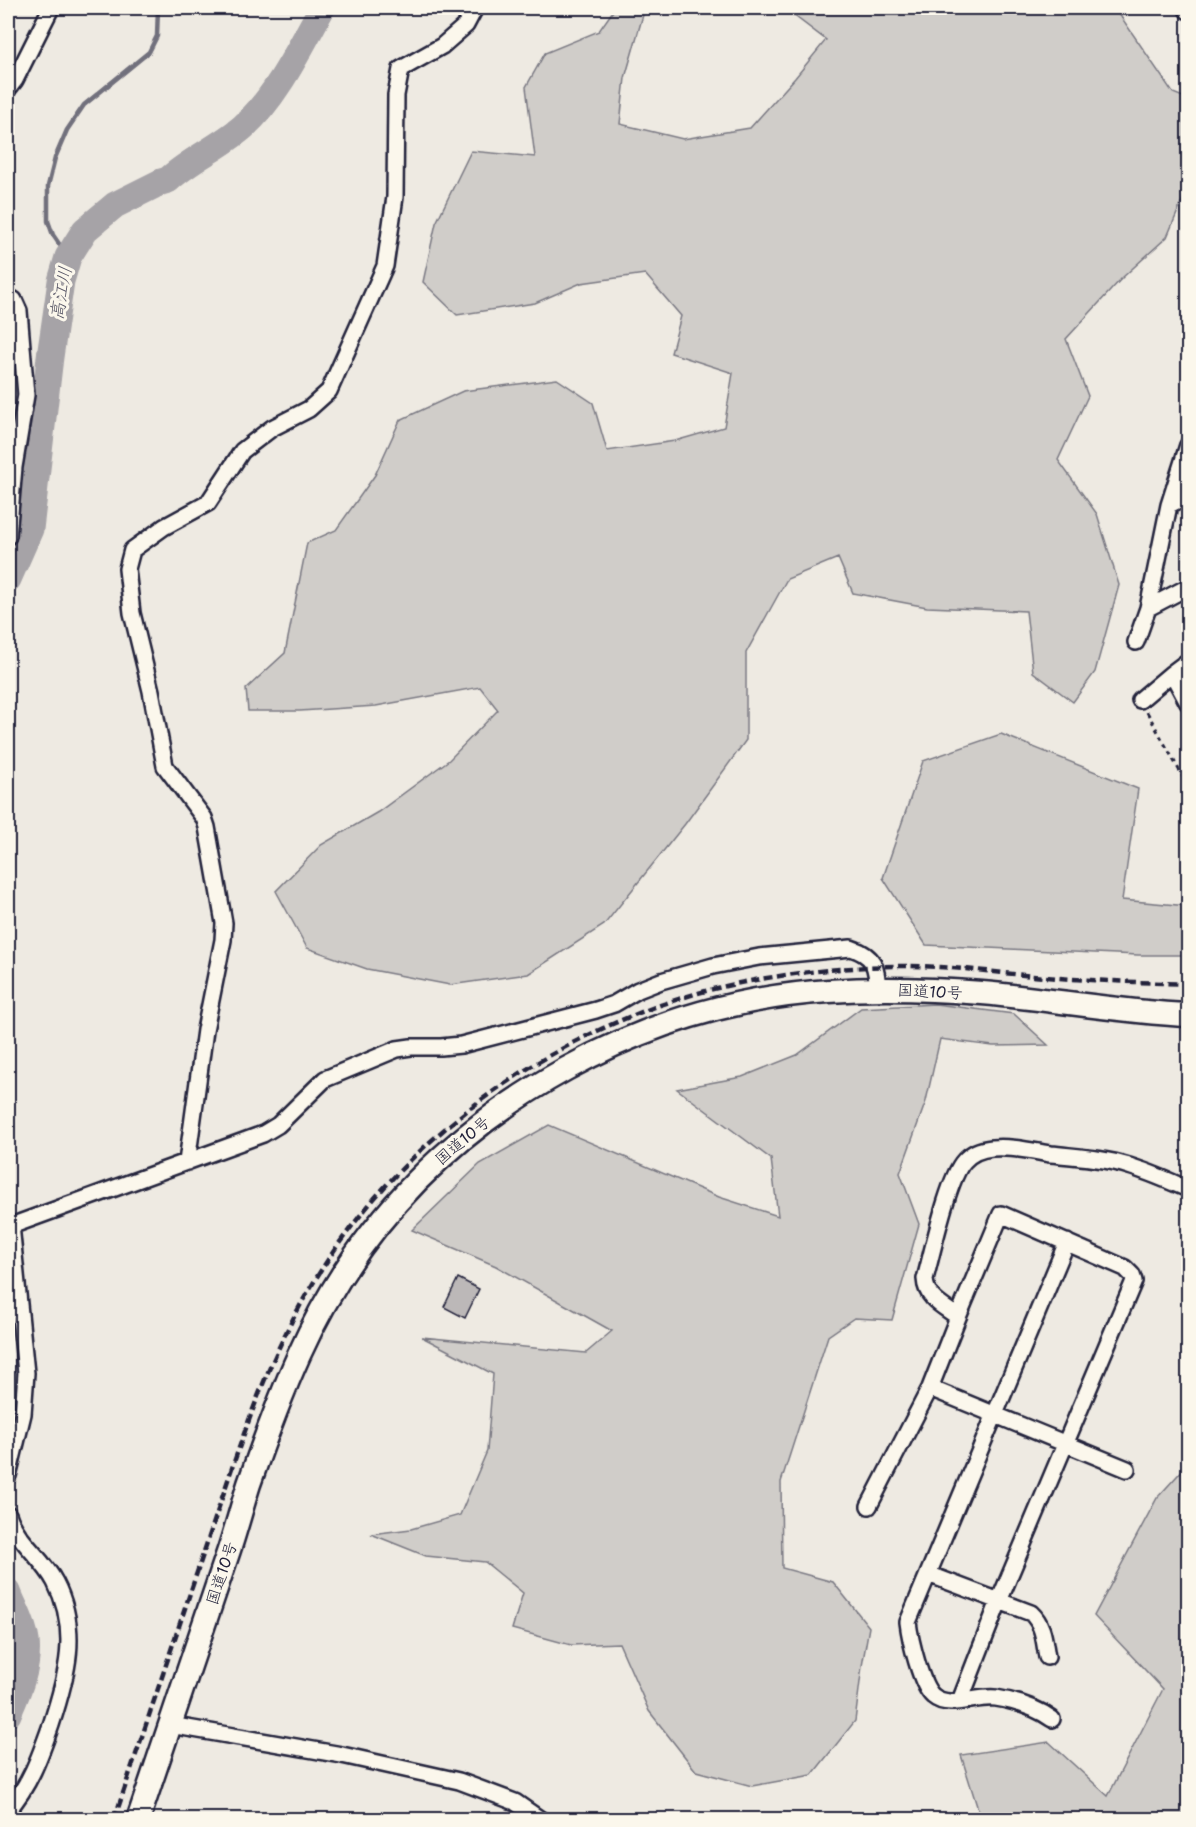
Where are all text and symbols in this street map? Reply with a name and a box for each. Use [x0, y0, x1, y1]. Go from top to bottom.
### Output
water label: 高江川 [44, 264, 78, 322]
street label: 国道10号 [897, 979, 963, 1004]
street label: 国道10号 [431, 1111, 494, 1169]
street label: 国道10号 [201, 1539, 242, 1608]

